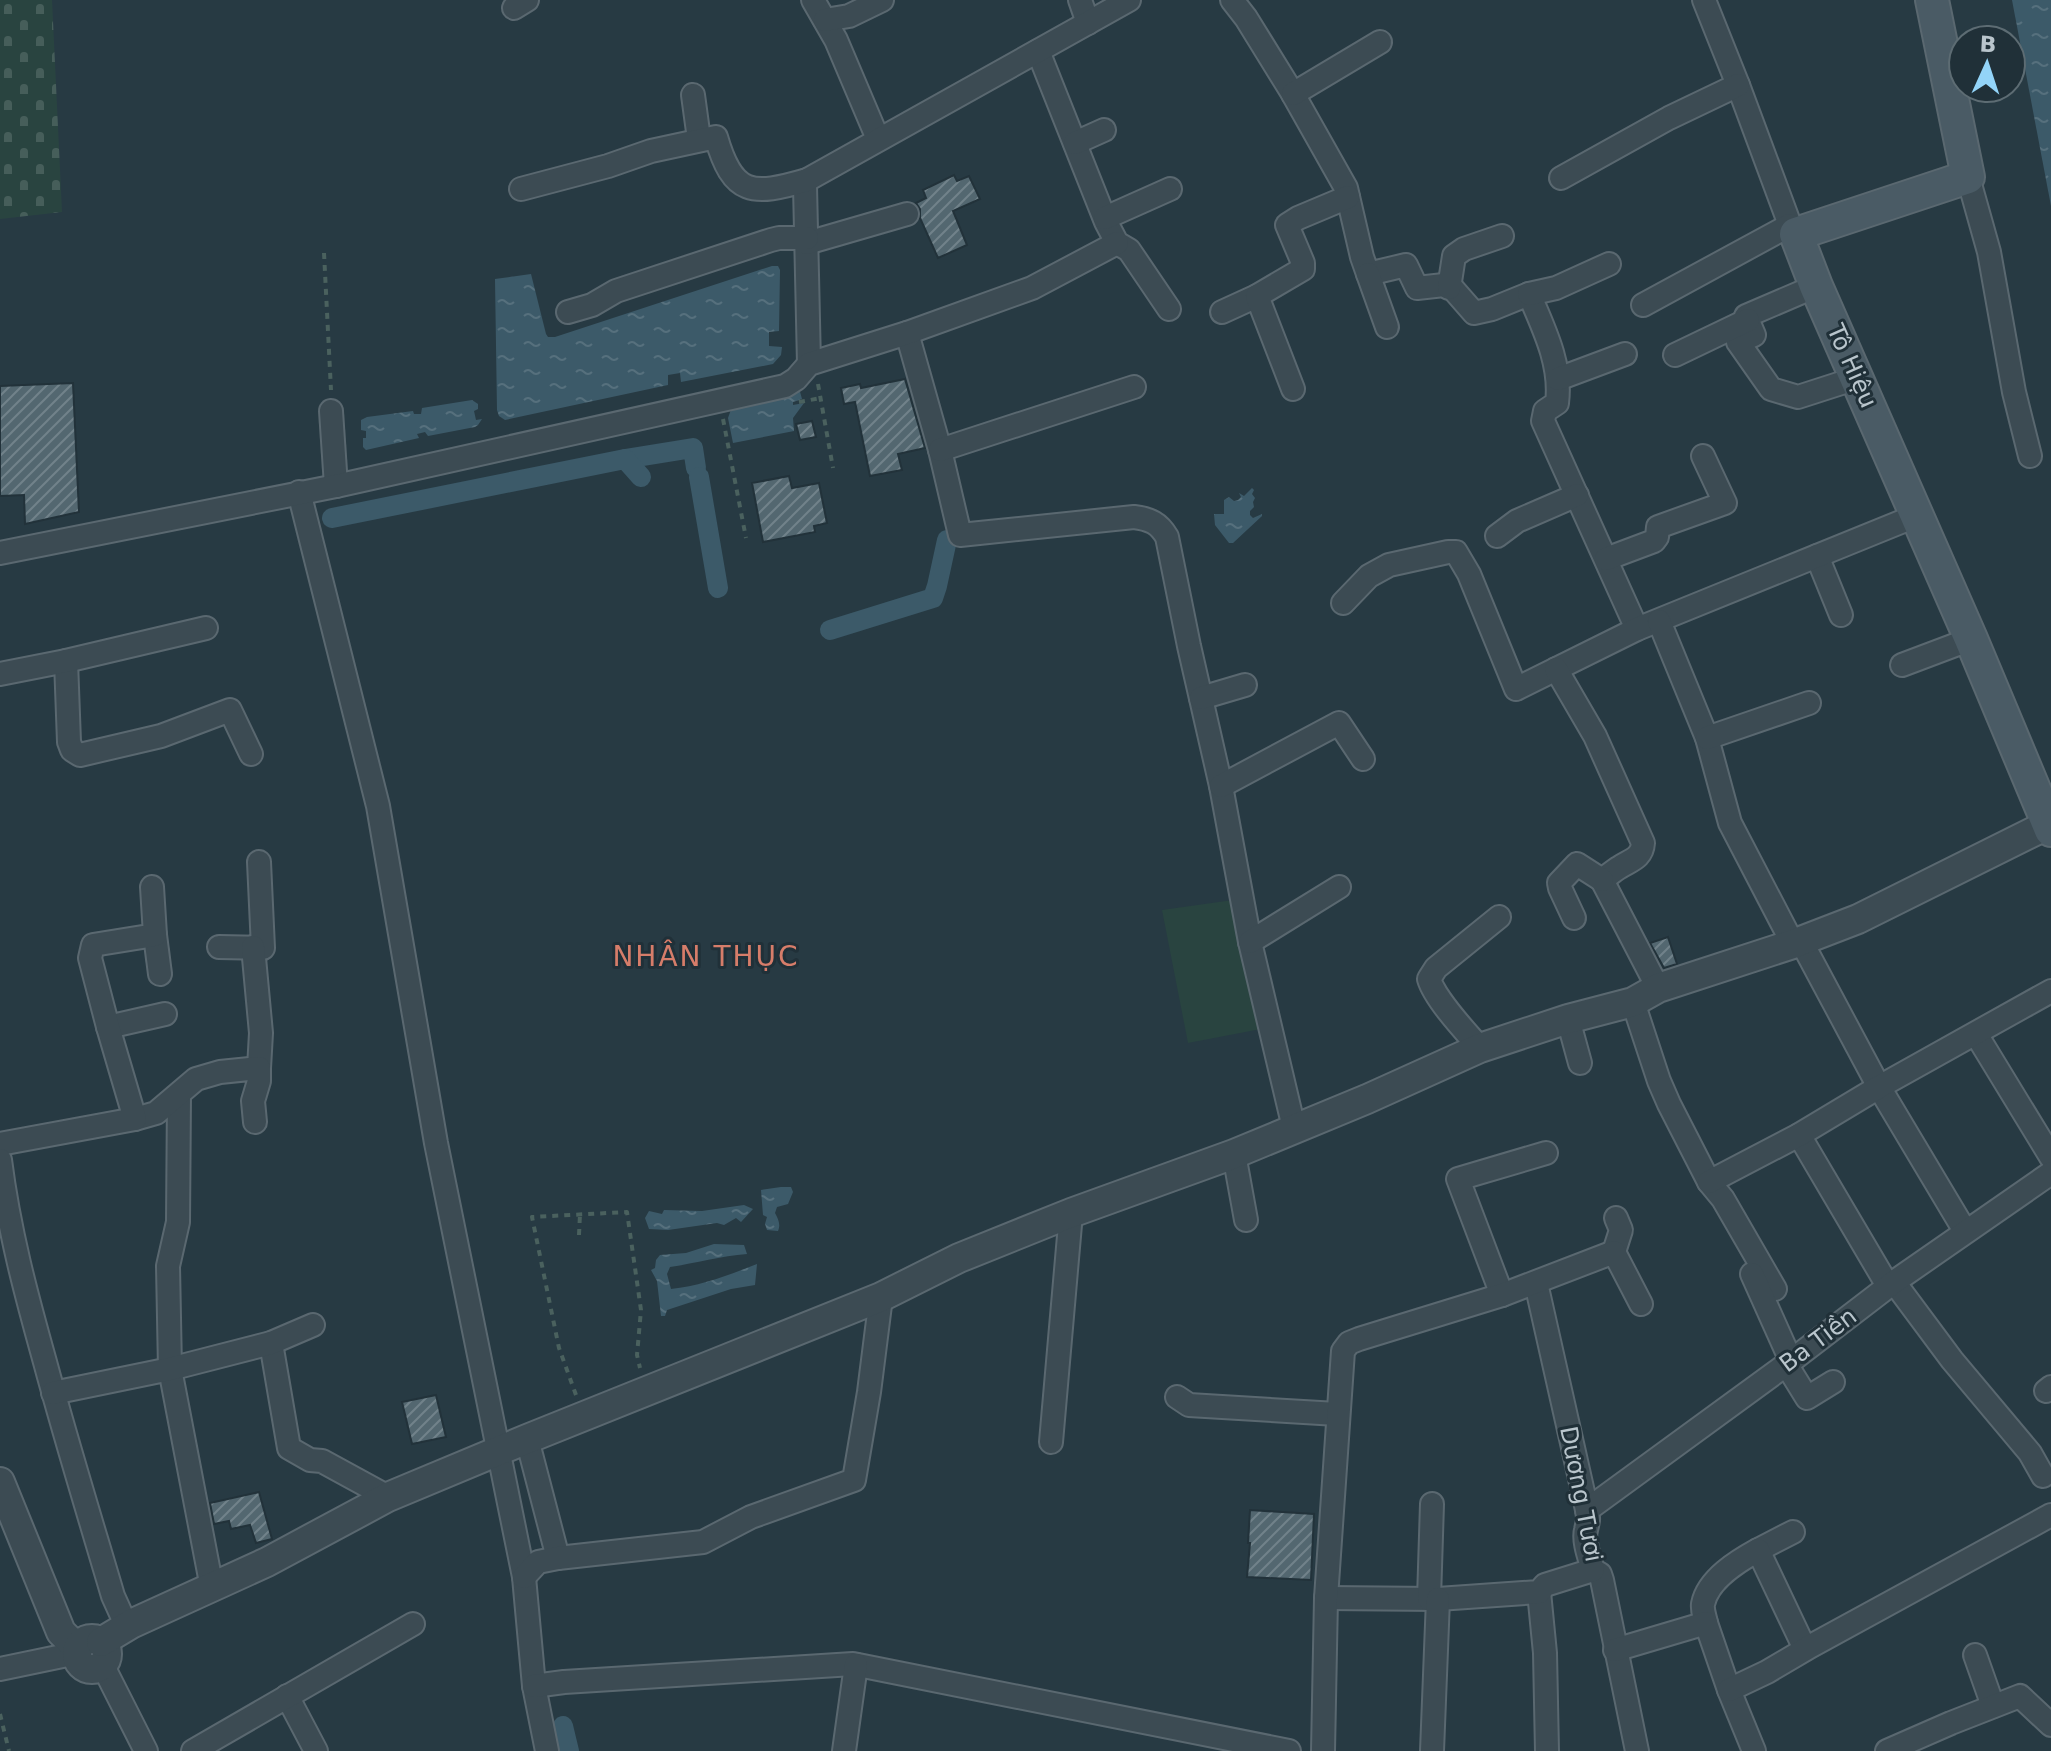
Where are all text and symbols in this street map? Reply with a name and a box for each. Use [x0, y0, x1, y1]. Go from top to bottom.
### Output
north arrow [1947, 24, 2027, 104]
text: B [1979, 32, 1997, 57]
street label: Tô Hiệu [1821, 319, 1883, 412]
district label: NHÂN THỤC [612, 939, 800, 973]
street label: Ba Tiền [1774, 1302, 1862, 1378]
street label: Dương Tươi [1554, 1424, 1608, 1564]

